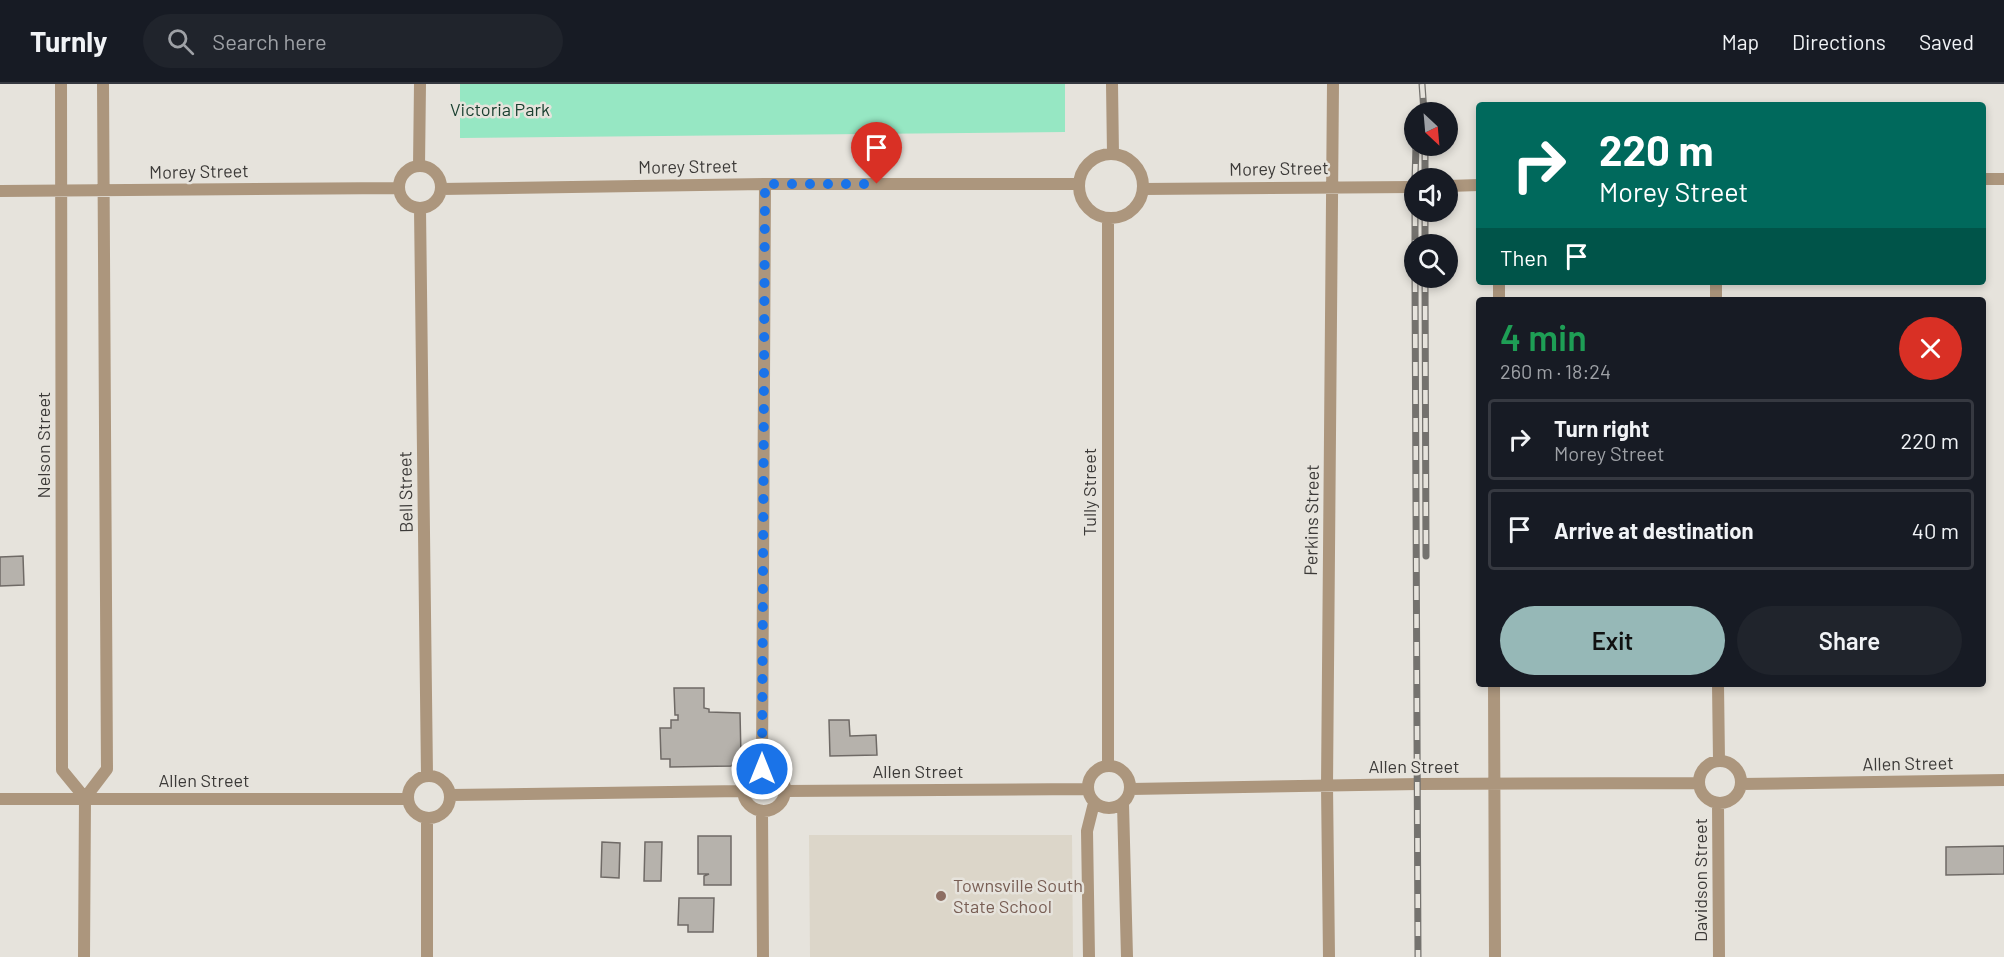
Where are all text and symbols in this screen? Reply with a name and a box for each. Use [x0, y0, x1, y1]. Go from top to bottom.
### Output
search box [143, 14, 563, 68]
text: Turnly [30, 24, 107, 58]
icon: search [164, 25, 197, 58]
text: Search here [212, 28, 327, 54]
text: Map [1722, 29, 1759, 54]
text: Directions [1792, 29, 1886, 54]
text: Saved [1919, 29, 1974, 54]
park label: Victoria Park [450, 98, 550, 120]
north arrow [1404, 102, 1458, 156]
map controls [1404, 102, 1458, 288]
pin [851, 122, 902, 184]
text: 220 m [1599, 124, 1713, 174]
icon: right [1500, 126, 1578, 204]
icon: arrive [860, 131, 893, 164]
street label: Morey Street [638, 154, 738, 178]
street label: Morey Street [1229, 156, 1329, 180]
street label: Morey Street [149, 159, 249, 183]
button: sound [1404, 168, 1458, 222]
text: Morey Street [1599, 175, 1748, 207]
button: search [1404, 234, 1458, 288]
icon: arrive [1560, 240, 1593, 273]
text: Then [1500, 244, 1548, 270]
text: 4 min [1500, 315, 1587, 358]
button: close [1899, 317, 1962, 380]
text: 260 m · 18:24 [1500, 359, 1611, 383]
street label: Nelson Street [32, 392, 54, 498]
text: Turn right [1554, 415, 1649, 441]
icon: right [1503, 423, 1536, 456]
text: 220 m [1900, 427, 1959, 453]
text: Morey Street [1554, 441, 1665, 465]
street label: Tully Street [1078, 448, 1100, 536]
street label: Bell Street [393, 451, 417, 533]
street label: Perkins Street [1299, 464, 1323, 576]
icon: arrive [1503, 513, 1536, 546]
text: Arrive at destination [1554, 517, 1753, 543]
text: 40 m [1912, 517, 1959, 543]
button: Exit [1500, 606, 1725, 675]
button: Share [1737, 606, 1962, 675]
position arrow [730, 737, 794, 801]
street label: Allen Street [1862, 751, 1954, 775]
street label: Allen Street [1368, 755, 1460, 777]
street label: Allen Street [872, 760, 964, 782]
street label: Allen Street [158, 769, 250, 791]
street label: Davidson Street [1689, 818, 1711, 942]
place label: Townsville South State School [953, 874, 1083, 917]
marker: Townsville South State School [934, 889, 948, 903]

